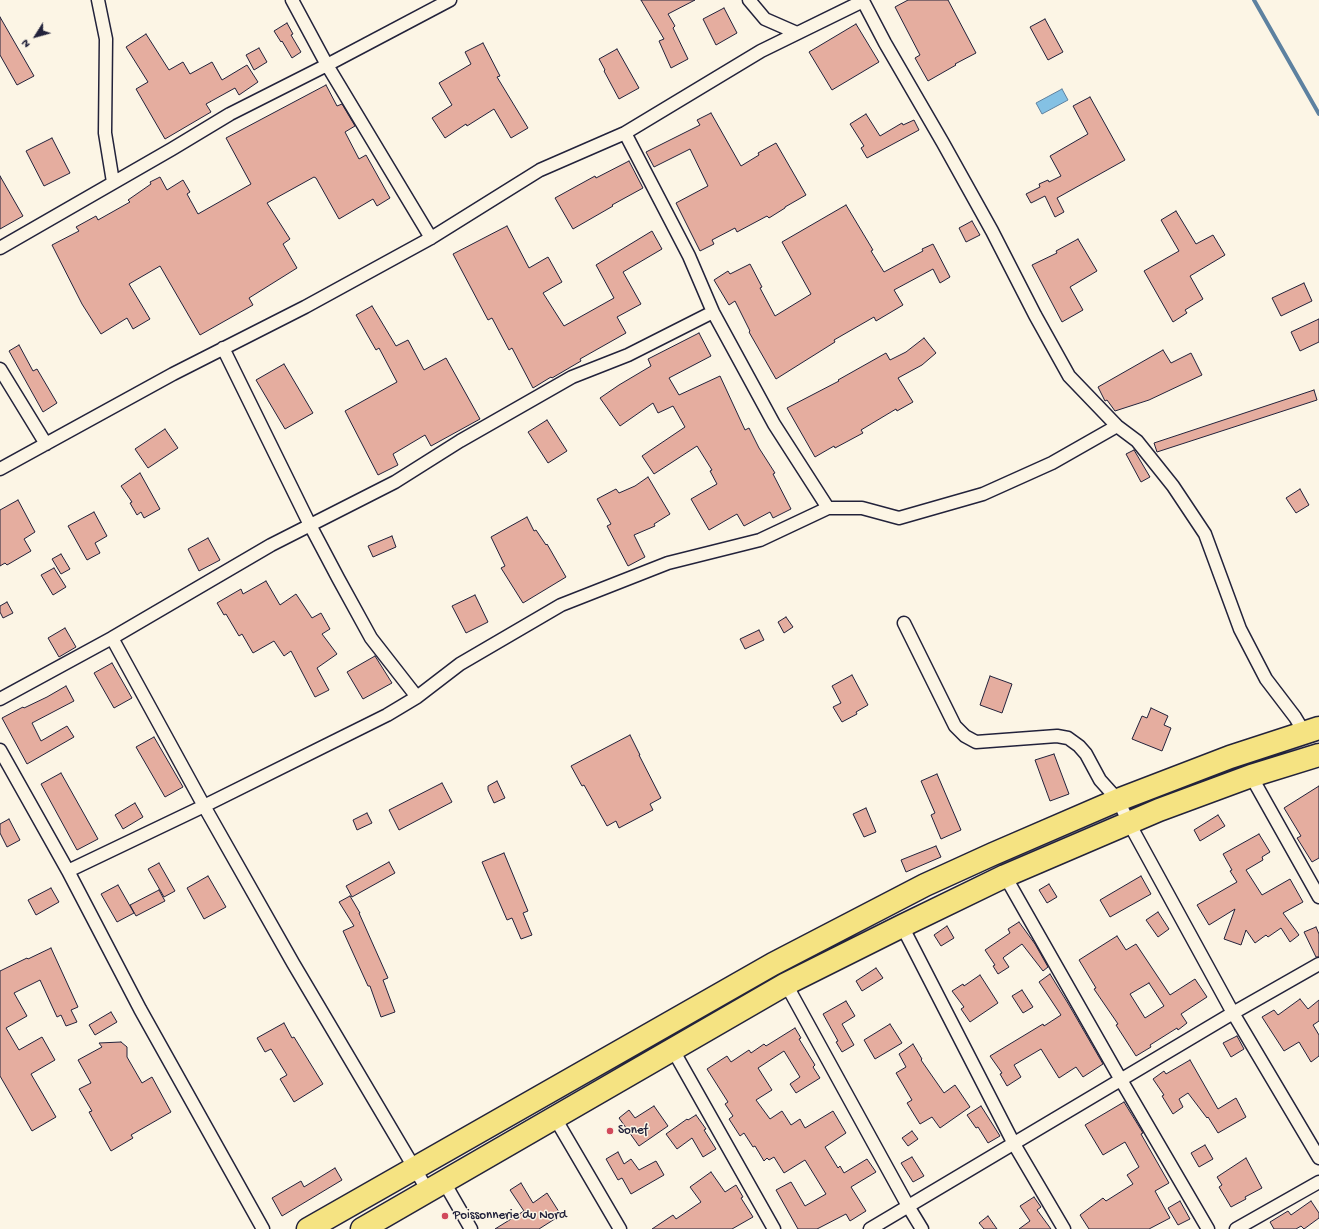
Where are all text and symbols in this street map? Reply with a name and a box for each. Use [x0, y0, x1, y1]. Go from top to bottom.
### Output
north arrow [16, 16, 56, 56]
text: N [19, 37, 33, 50]
place label: Sonef [618, 1123, 648, 1139]
marker: Sonef [605, 1126, 615, 1136]
place label: Poissonnerie du Nord [453, 1208, 567, 1224]
marker: Poissonnerie du Nord [440, 1211, 450, 1221]

